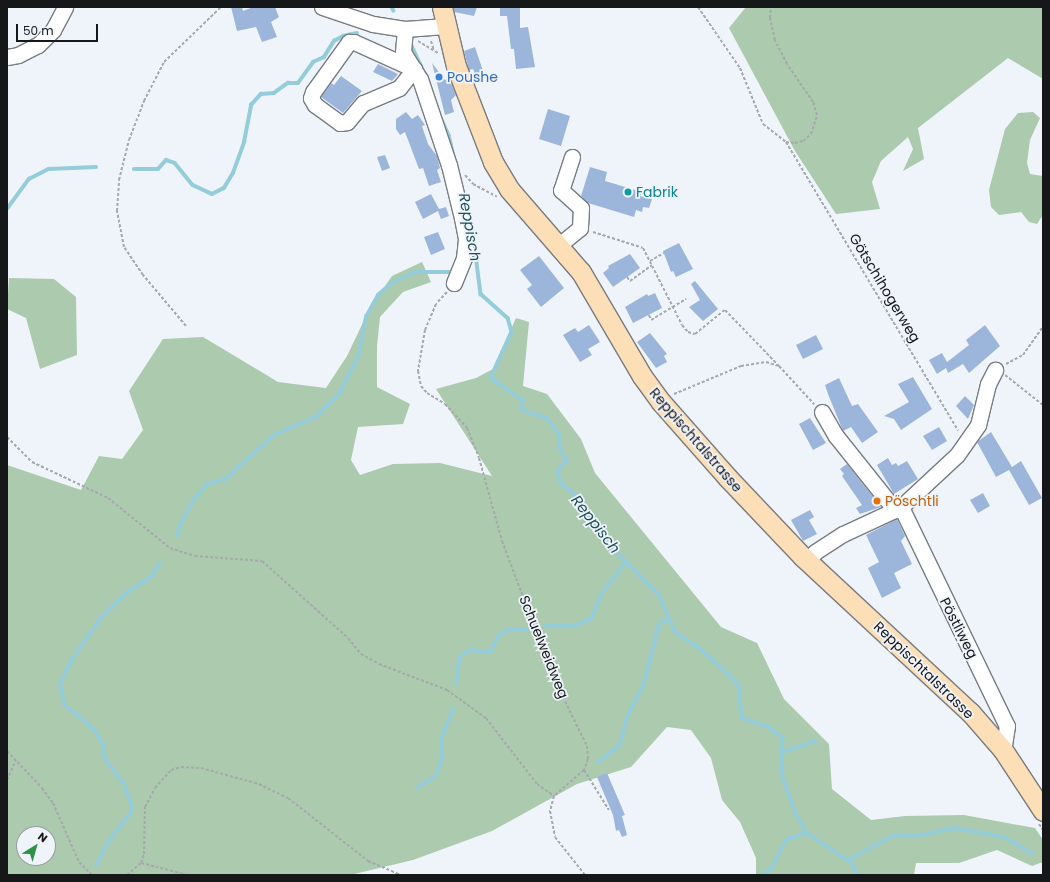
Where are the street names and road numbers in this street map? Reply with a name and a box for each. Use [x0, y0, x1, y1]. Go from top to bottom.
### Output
street label: Götschihogerweg [846, 231, 924, 345]
street label: Reppischtalstrasse [646, 384, 746, 496]
street label: Schuelweidweg [516, 593, 572, 701]
street label: Pöstliweg [937, 595, 981, 661]
street label: Reppischtalstrasse [870, 618, 978, 722]

